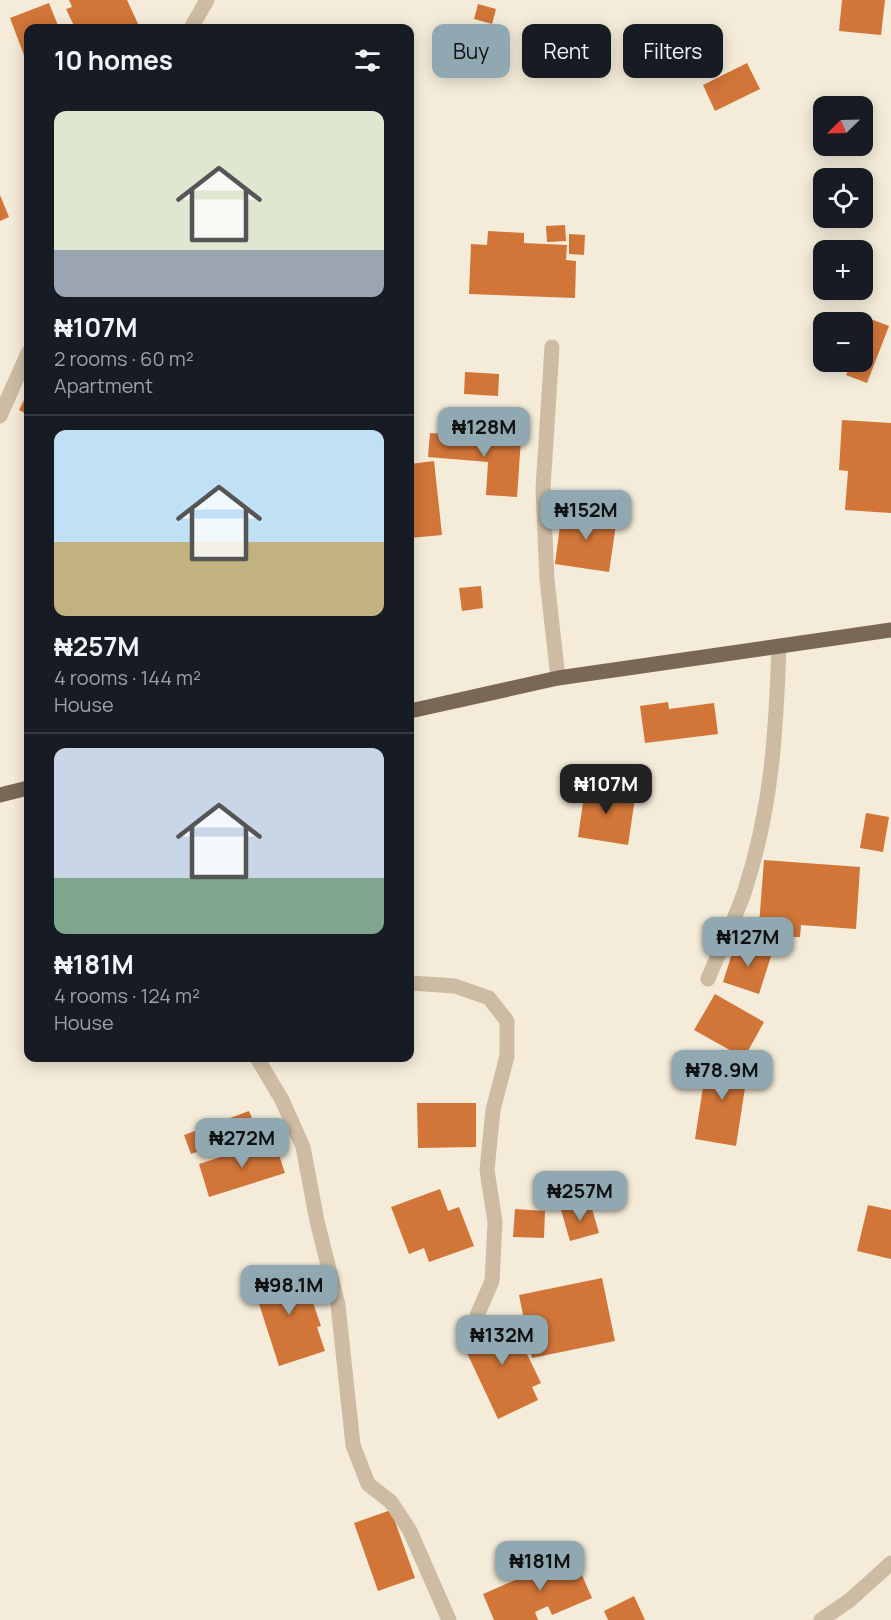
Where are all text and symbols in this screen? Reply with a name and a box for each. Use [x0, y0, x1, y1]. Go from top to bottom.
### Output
chip: Buy [432, 24, 510, 78]
chip: Rent [522, 24, 611, 78]
chip: Filters [623, 24, 723, 78]
text: 10 homes [54, 42, 173, 78]
icon: filters [351, 44, 384, 77]
north arrow [813, 96, 873, 156]
map controls [813, 96, 873, 372]
icon: home [165, 150, 273, 258]
button: locate [813, 168, 873, 228]
button: + [813, 240, 873, 300]
text: ₦107M [54, 309, 137, 345]
button: − [813, 312, 873, 372]
text: 2 rooms · 60 m² [54, 345, 194, 372]
text: Apartment [54, 372, 153, 399]
pin: ₦128M [442, 407, 526, 458]
text: ₦128M [452, 413, 516, 440]
icon: home [165, 469, 273, 577]
pin: ₦152M [544, 490, 628, 541]
text: ₦152M [554, 496, 618, 523]
text: ₦257M [54, 628, 140, 664]
text: 4 rooms · 144 m² [54, 664, 201, 691]
text: House [54, 691, 114, 718]
pin: ₦107M [564, 764, 648, 815]
text: ₦107M [574, 770, 638, 797]
icon: home [165, 787, 273, 895]
pin: ₦127M [706, 917, 790, 968]
text: ₦127M [717, 923, 779, 950]
text: ₦181M [54, 946, 134, 982]
text: 4 rooms · 124 m² [54, 982, 200, 1009]
text: House [54, 1009, 114, 1036]
pin: ₦78.9M [673, 1050, 771, 1101]
text: ₦78.9M [686, 1056, 758, 1083]
pin: ₦272M [200, 1118, 284, 1169]
text: ₦272M [209, 1124, 275, 1151]
pin: ₦257M [538, 1171, 622, 1222]
text: ₦257M [547, 1177, 613, 1204]
pin: ₦98.1M [240, 1265, 338, 1316]
text: ₦98.1M [255, 1271, 323, 1298]
pin: ₦132M [460, 1315, 544, 1366]
text: ₦132M [470, 1321, 534, 1348]
pin: ₦181M [498, 1541, 582, 1592]
text: ₦181M [509, 1547, 571, 1574]

